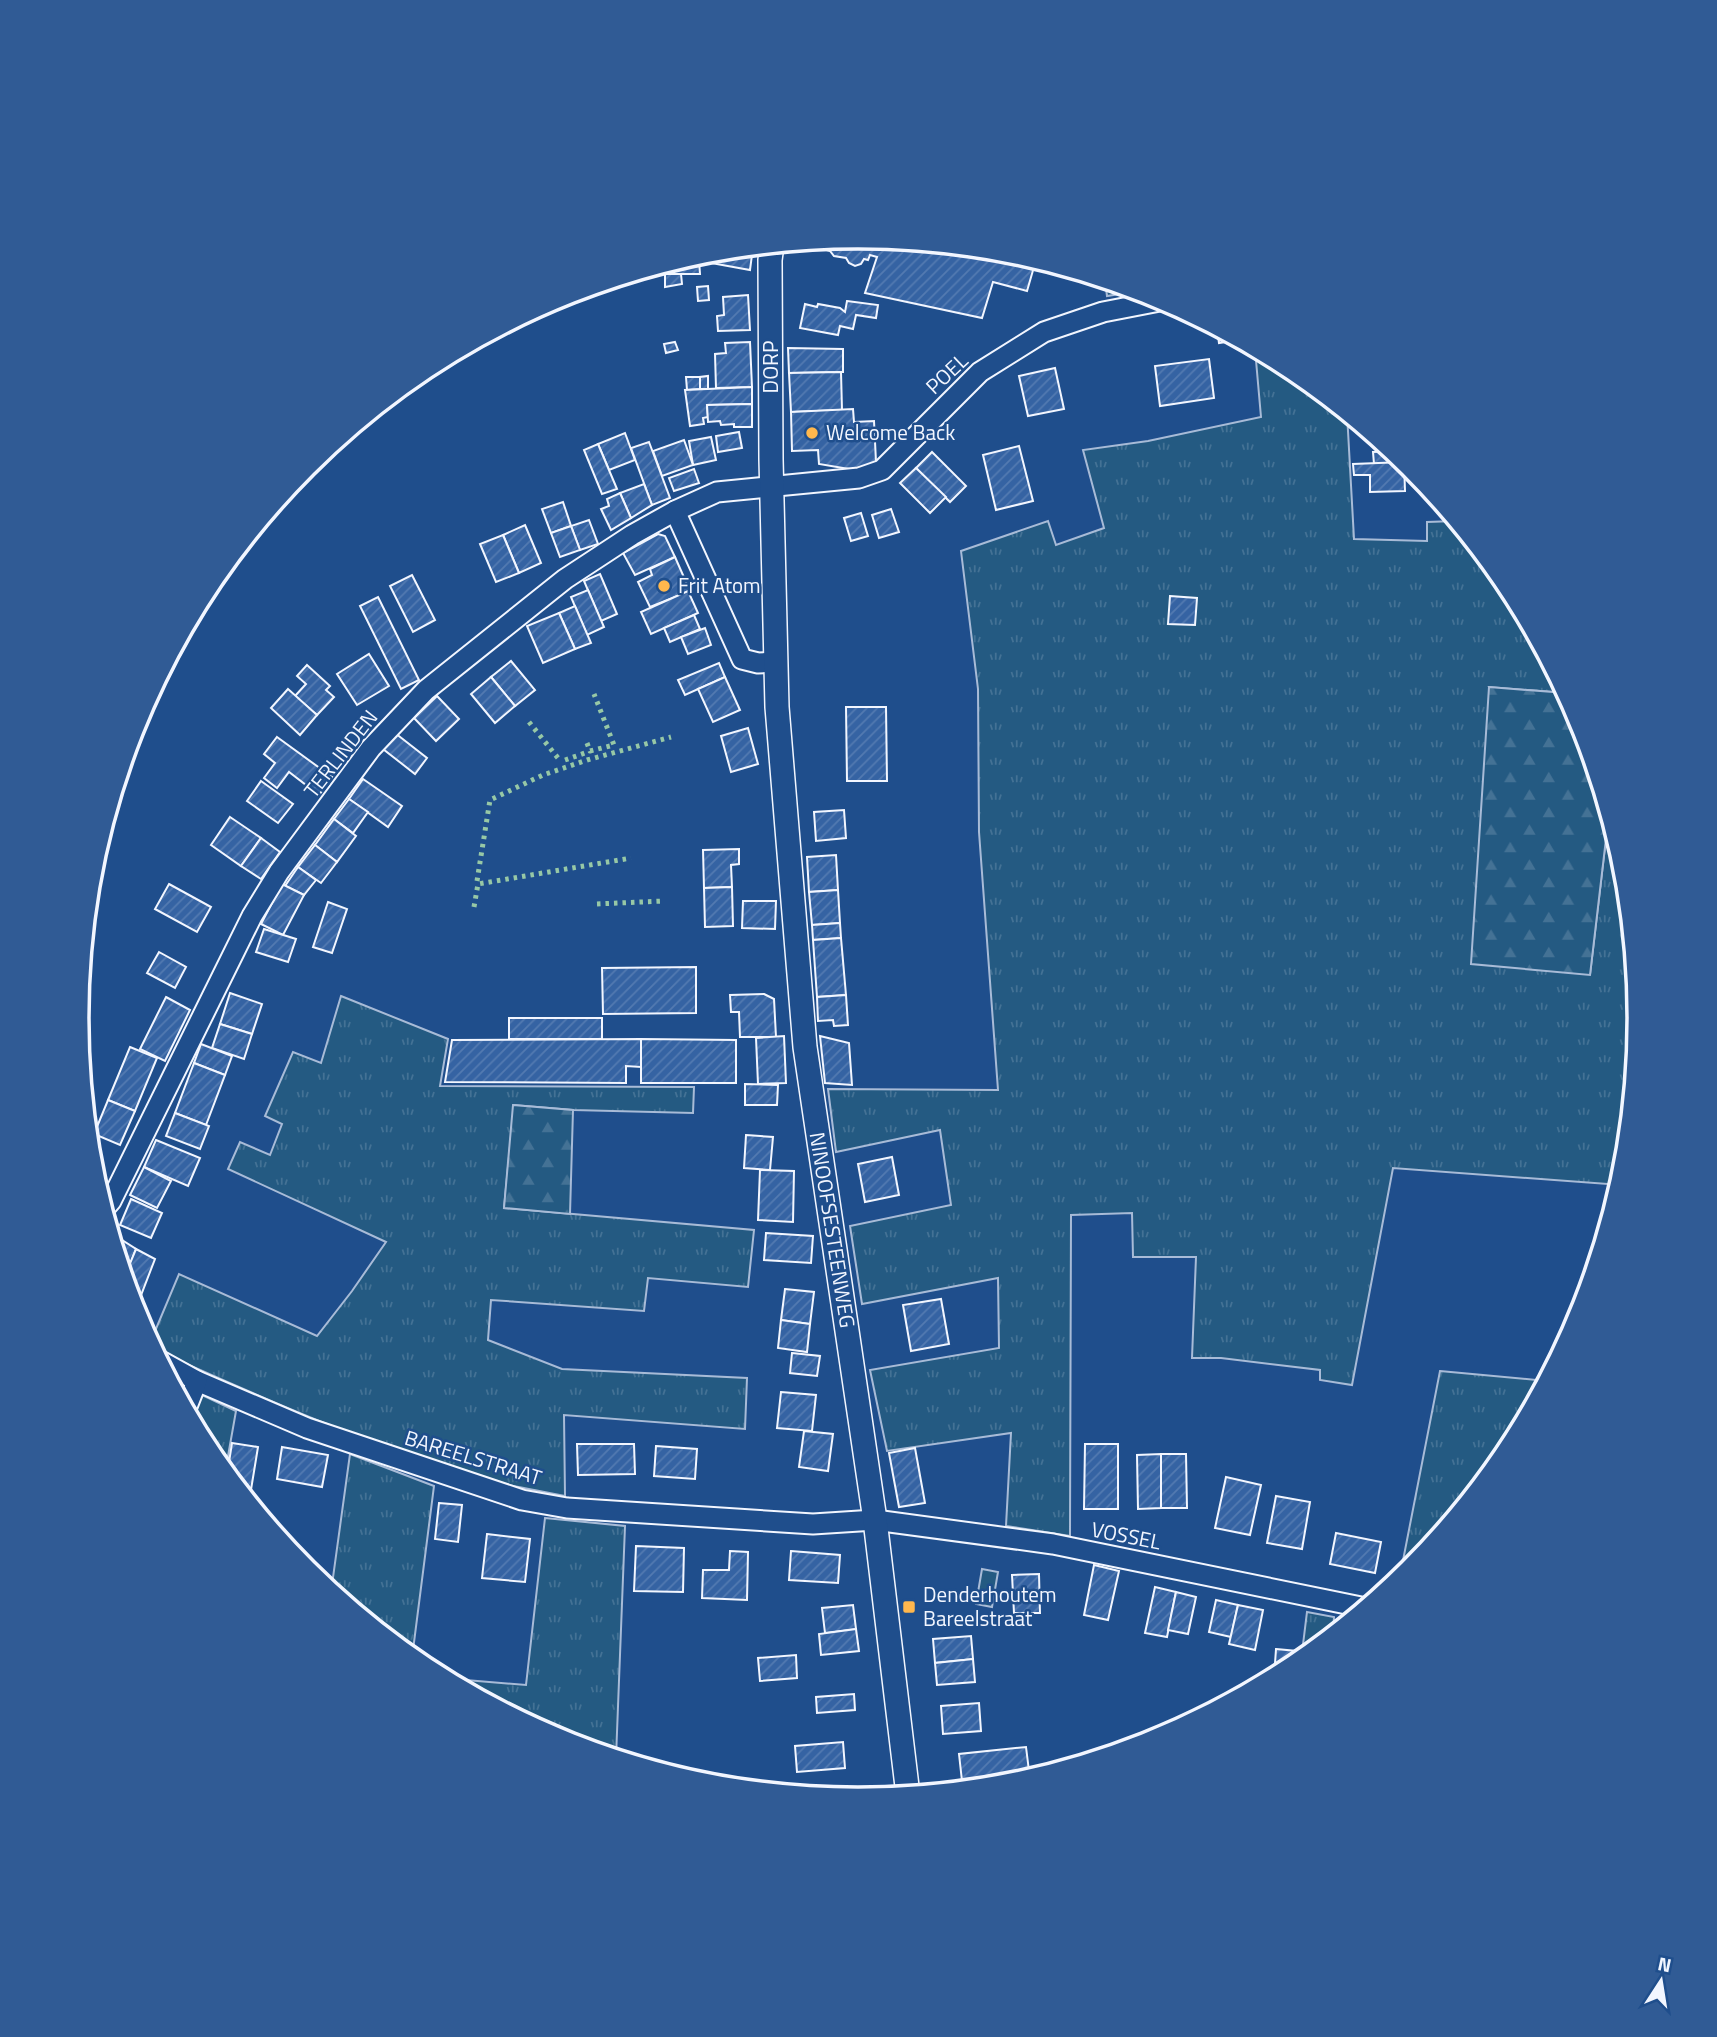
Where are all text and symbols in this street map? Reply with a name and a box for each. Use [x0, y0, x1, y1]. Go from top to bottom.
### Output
street label: DORP [754, 341, 786, 393]
street label: POEL [918, 345, 975, 401]
place label: Welcome Back [826, 416, 955, 448]
marker: Welcome Back [804, 425, 820, 441]
place label: Frit Atom [678, 569, 761, 601]
marker: Frit Atom [656, 578, 672, 594]
street label: TERLINDEN [295, 702, 385, 804]
street label: NINOOFSESTEENWEG [802, 1130, 864, 1330]
street label: BAREELSTRAAT [401, 1421, 546, 1493]
street label: VOSSEL [1089, 1513, 1164, 1557]
place label: Denderhoutem Bareelstraat [923, 1578, 1056, 1634]
marker: Denderhoutem Bareelstraat [901, 1599, 917, 1615]
north arrow [1626, 1946, 1696, 2016]
text: N [1655, 1948, 1674, 1979]

